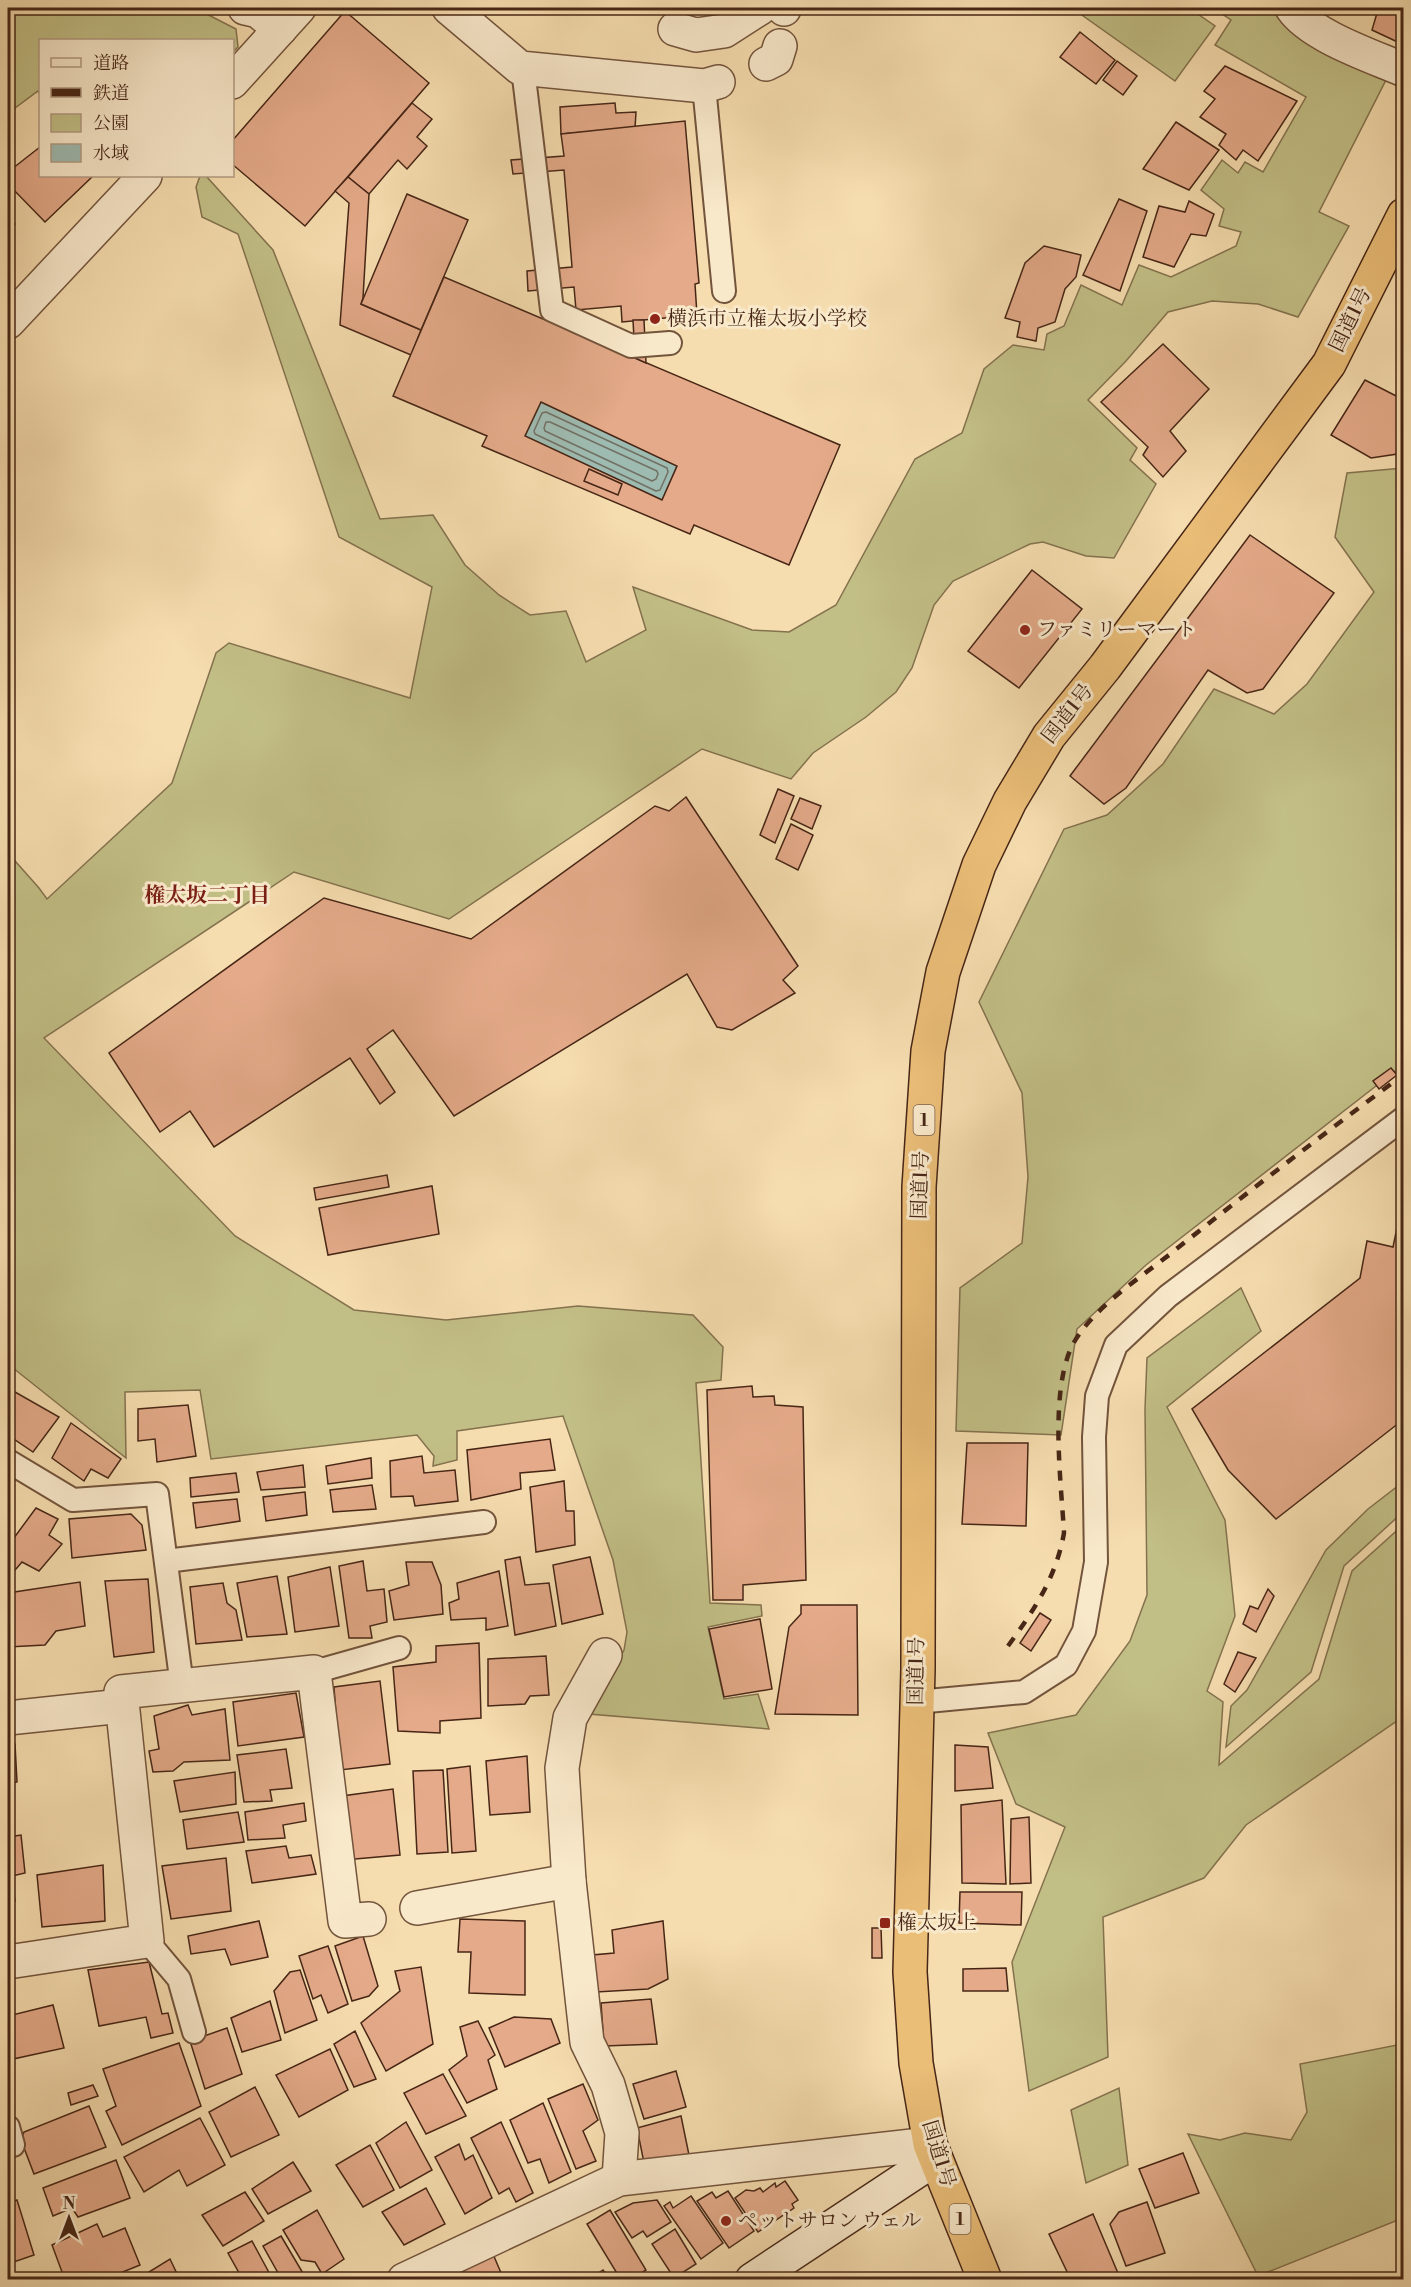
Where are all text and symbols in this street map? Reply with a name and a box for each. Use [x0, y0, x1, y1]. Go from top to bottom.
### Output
legend [39, 39, 234, 177]
text: 道路 [93, 52, 129, 75]
text: 鉄道 [93, 82, 129, 105]
text: 公園 [93, 112, 129, 135]
text: 水域 [93, 142, 129, 165]
street label: 国道1号 [1325, 284, 1377, 356]
place label: 横浜市立権太坂小学校 [667, 307, 867, 332]
marker: 横浜市立権太坂小学校 [648, 312, 662, 326]
place label: ファミリーマート [1037, 618, 1197, 643]
marker: ファミリーマート [1018, 623, 1032, 637]
street label: 国道1号 [1037, 679, 1099, 749]
district label: 権太坂二丁目 [144, 883, 270, 909]
road number: 1 [914, 1105, 934, 1135]
street label: 国道1号 [907, 1150, 935, 1220]
street label: 国道1号 [904, 1636, 930, 1706]
place label: 権太坂上 [897, 1911, 977, 1936]
marker: 権太坂上 [878, 1916, 892, 1930]
street label: 国道1号 [916, 2118, 960, 2190]
north arrow [39, 2188, 99, 2248]
text: N [63, 2194, 76, 2214]
road number: 1 [950, 2204, 970, 2234]
place label: ペットサロン ウェル [738, 2209, 921, 2234]
marker: ペットサロン ウェル [719, 2214, 733, 2228]

